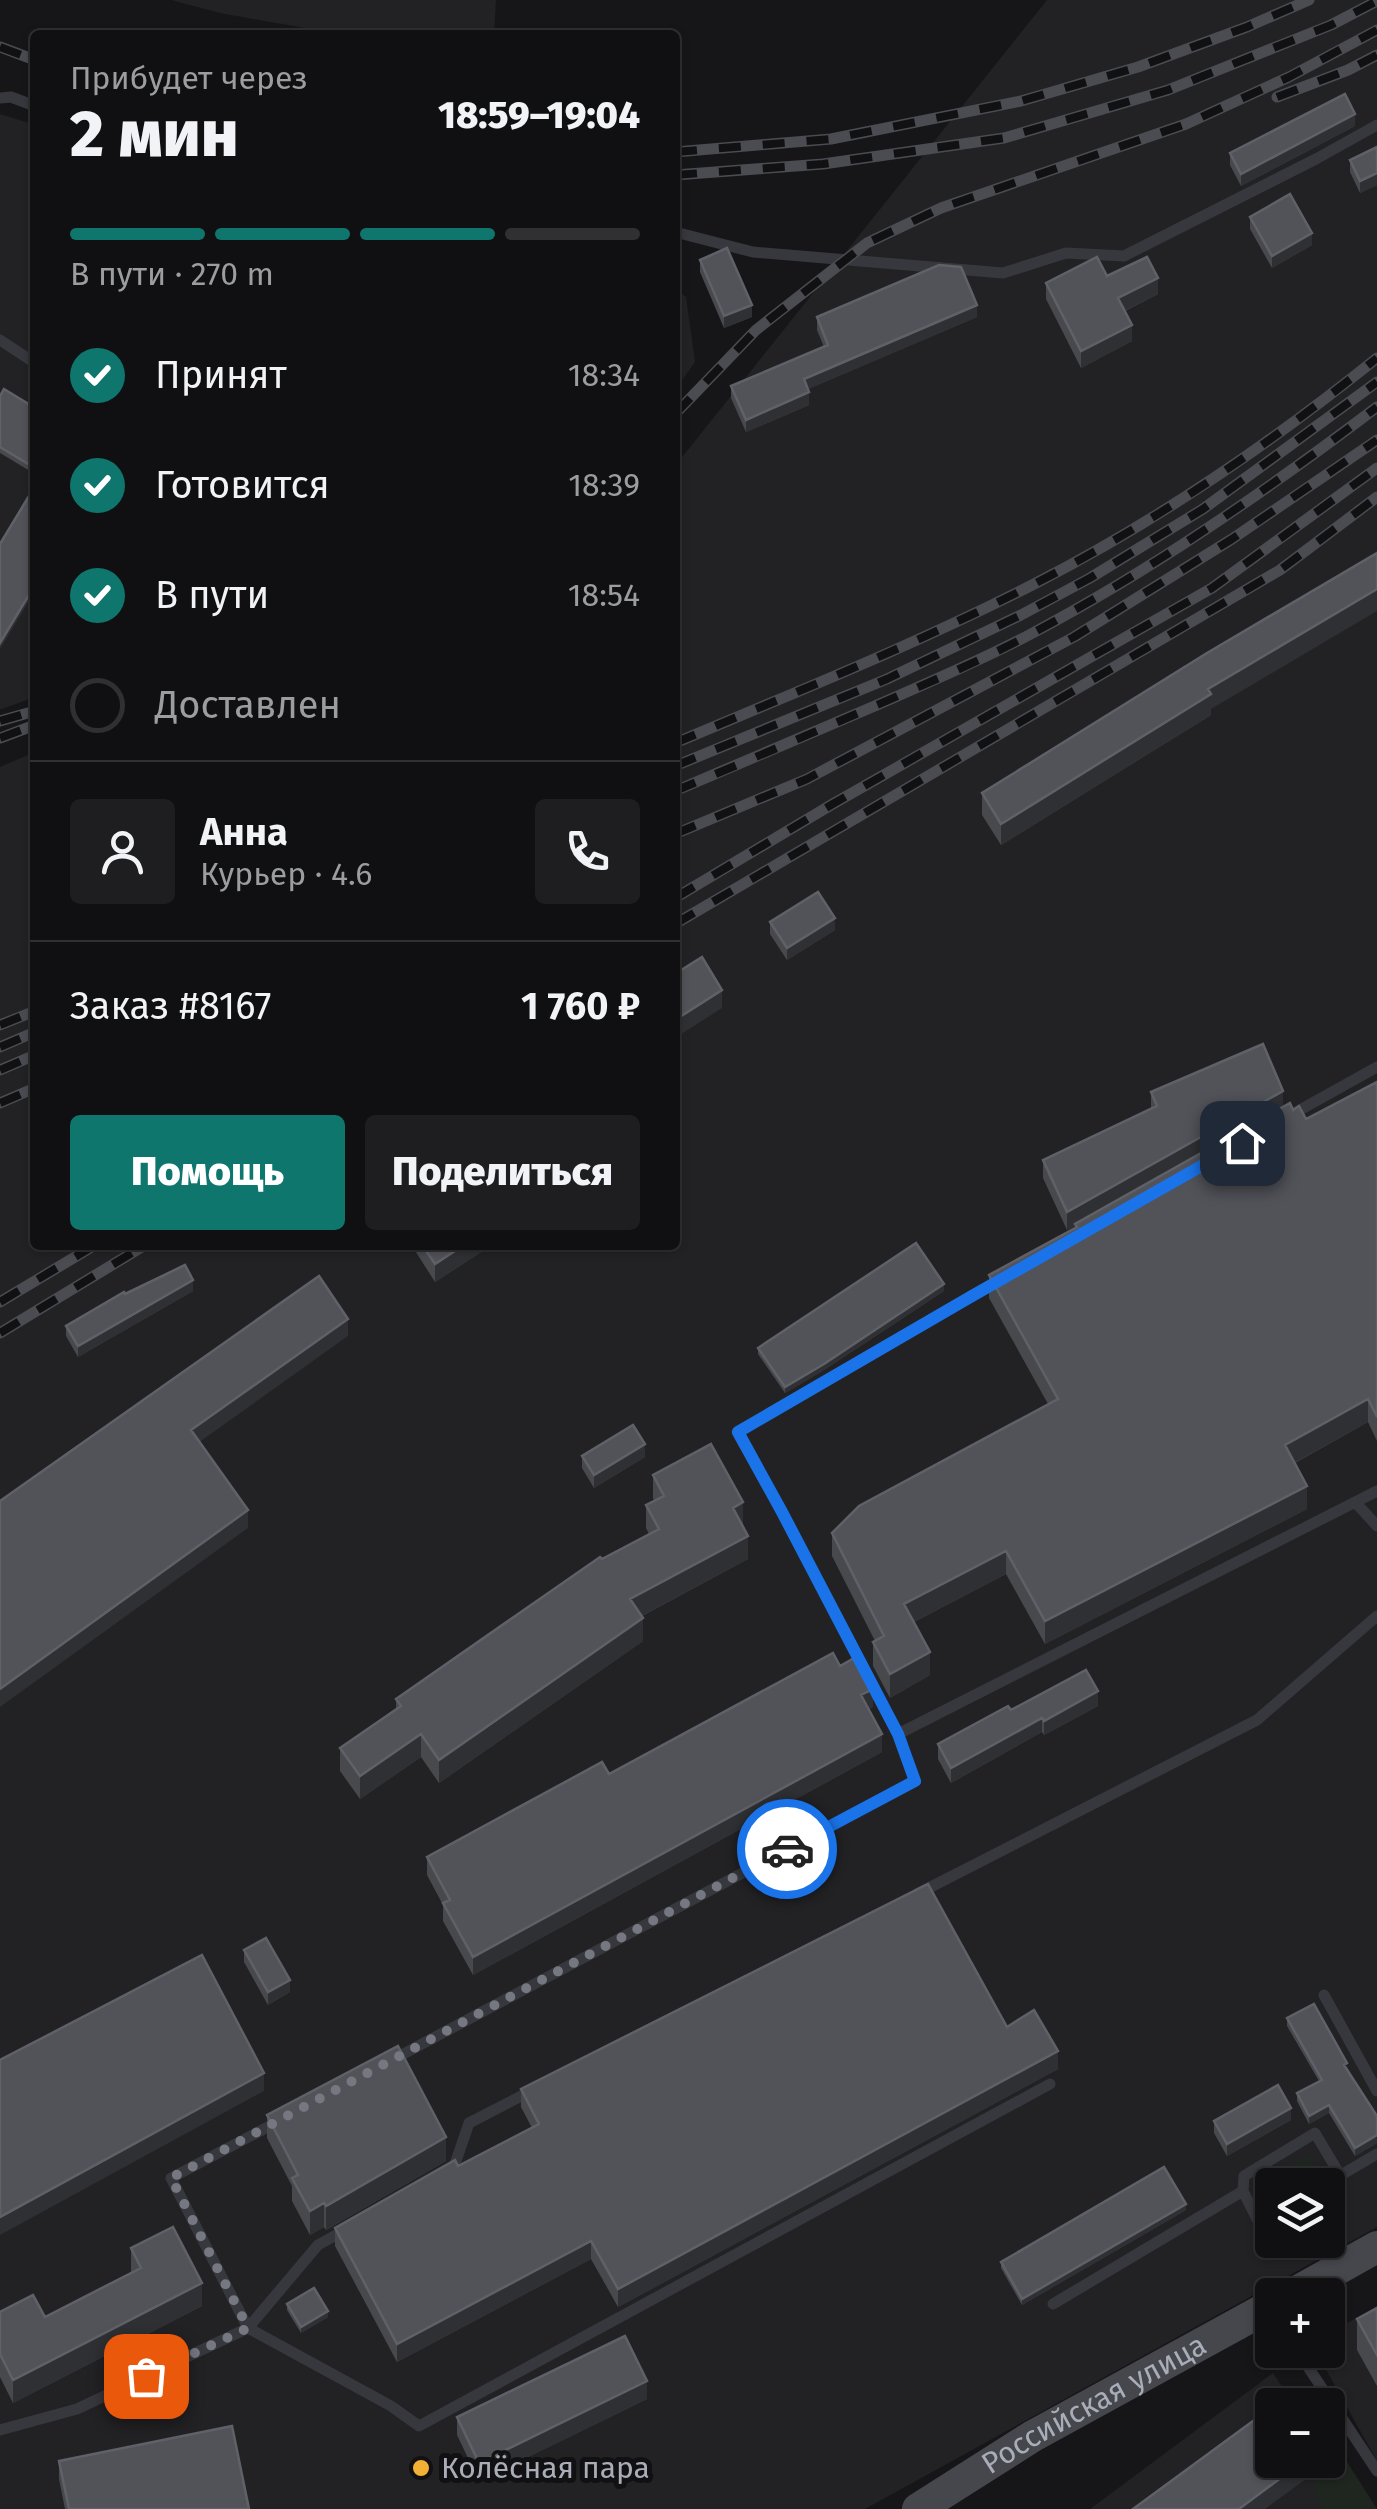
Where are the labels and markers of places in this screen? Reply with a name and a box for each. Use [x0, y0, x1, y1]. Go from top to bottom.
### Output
pin [1200, 1101, 1285, 1186]
pin [104, 2334, 189, 2419]
place label: Колёсная пара [441, 2450, 650, 2486]
marker: Колёсная пара [410, 2457, 432, 2479]

